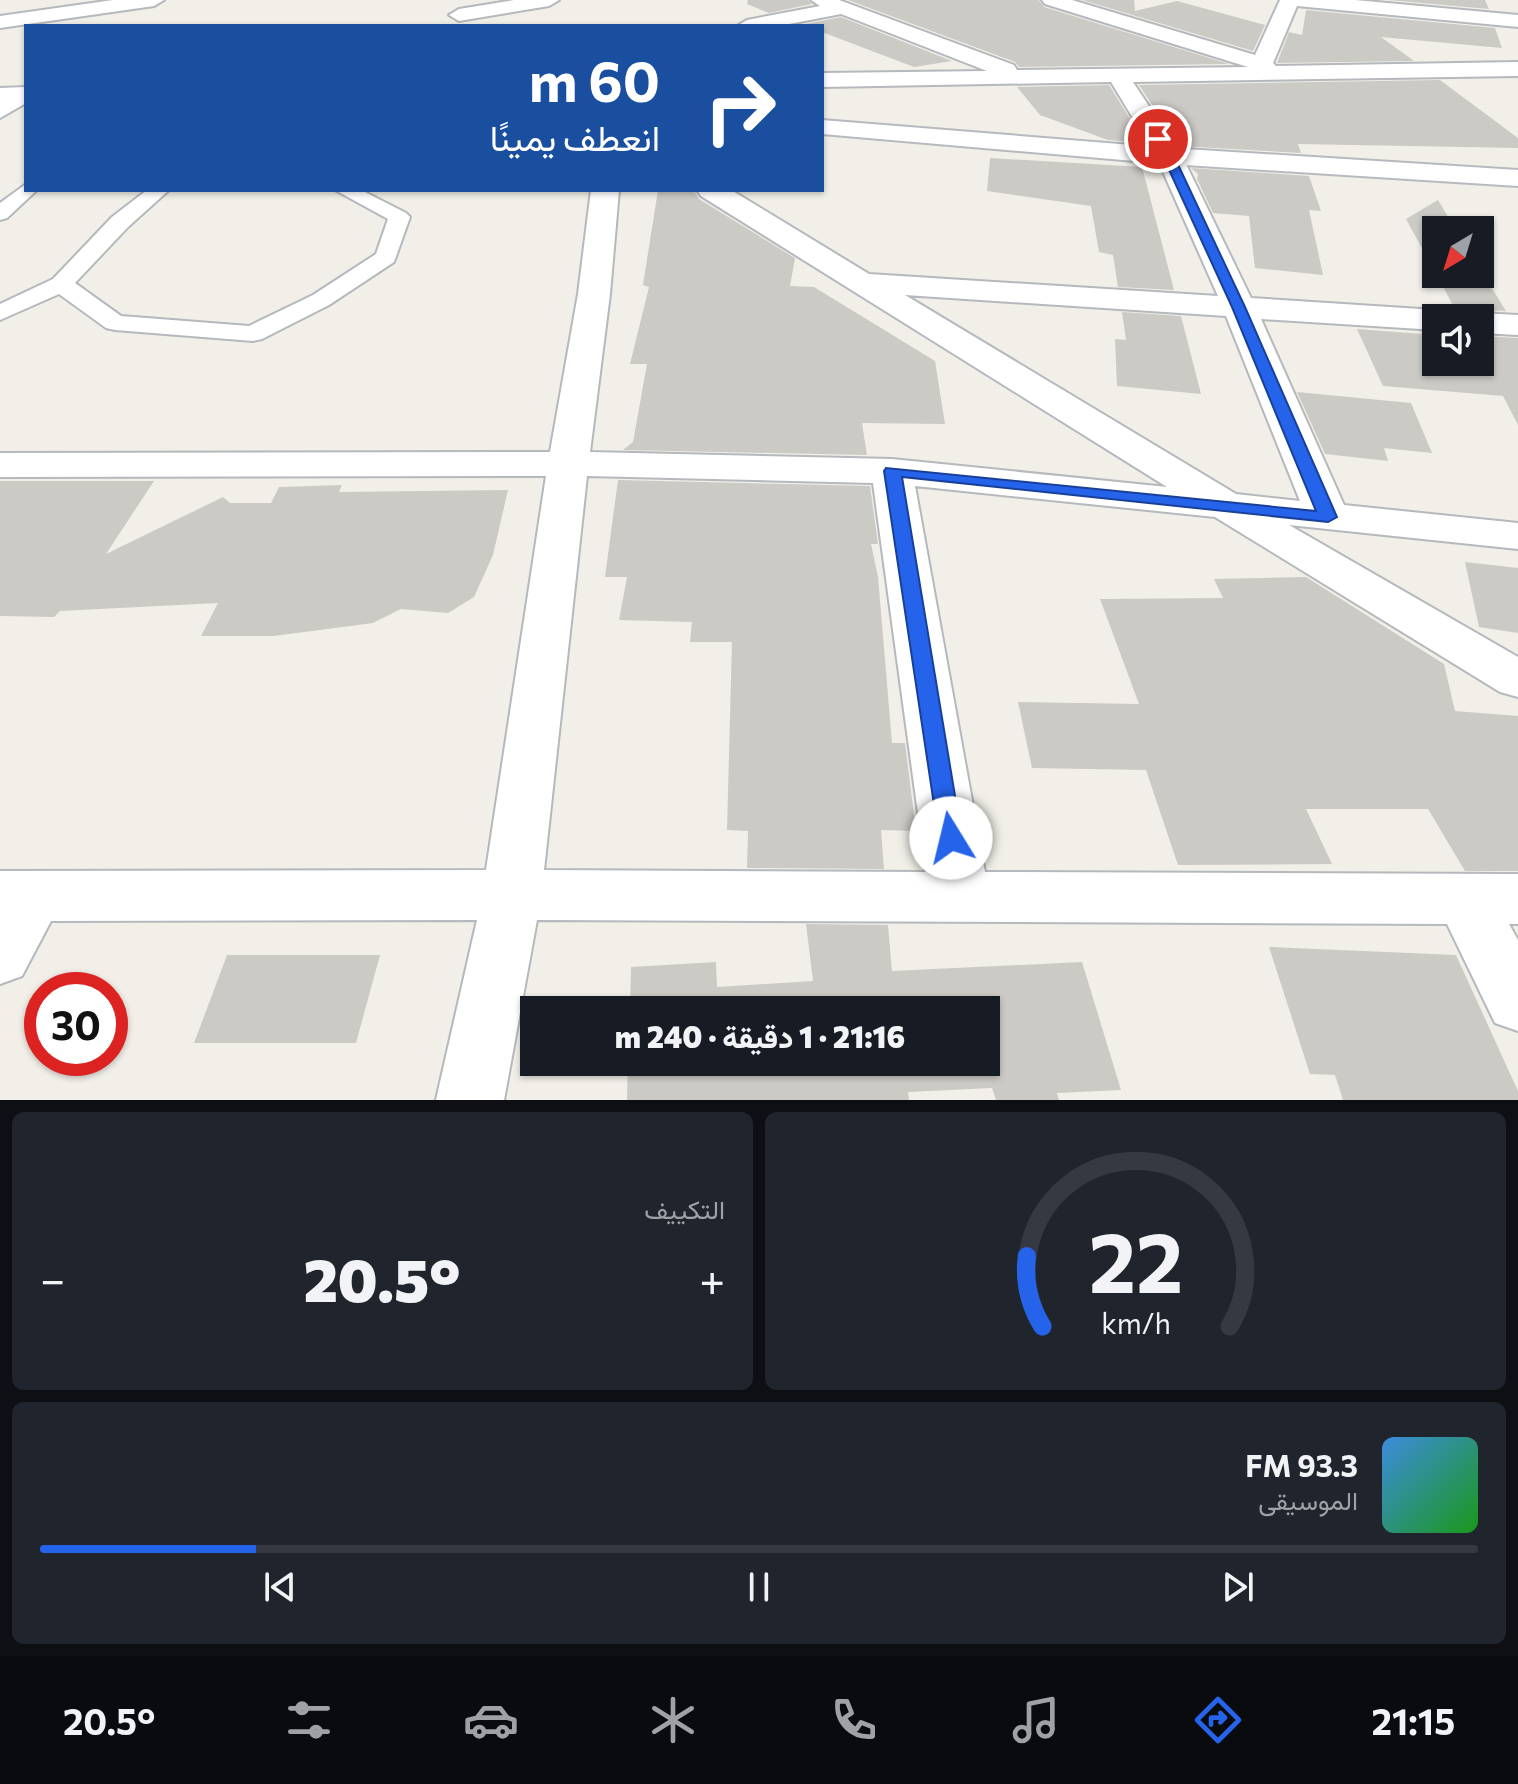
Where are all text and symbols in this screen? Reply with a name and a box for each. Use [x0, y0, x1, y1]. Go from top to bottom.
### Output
text: 60 m [529, 45, 660, 114]
icon: right [688, 56, 792, 160]
pin [1124, 105, 1192, 173]
text: انعطف يمينًا [490, 114, 660, 158]
icon: arrive [1136, 117, 1180, 161]
north arrow [1422, 216, 1494, 288]
map controls [1422, 216, 1494, 376]
button: sound [1422, 304, 1494, 376]
position arrow [909, 796, 993, 880]
speed limit sign: 30 [24, 972, 128, 1076]
text: 21:16 · 1 دقيقة · 240 m [615, 1017, 905, 1054]
text: التكييف [644, 1193, 725, 1224]
text: 22 [1088, 1208, 1183, 1310]
text: 20.5° [303, 1241, 461, 1314]
text: − [40, 1251, 65, 1305]
text: + [699, 1251, 725, 1305]
text: km/h [1101, 1305, 1170, 1340]
text: 93.3 FM [1245, 1446, 1358, 1483]
text: الموسيقى [1258, 1484, 1358, 1515]
icon: previous [258, 1565, 302, 1609]
icon: pause [737, 1565, 781, 1609]
icon: next [1216, 1565, 1260, 1609]
icon: filters [281, 1692, 337, 1748]
icon: car [463, 1692, 519, 1748]
icon: climate [645, 1692, 701, 1748]
icon: phone [826, 1692, 882, 1748]
icon: music [1008, 1692, 1064, 1748]
icon: directions [1190, 1692, 1246, 1748]
text: 20.5° [63, 1698, 155, 1742]
text: 21:15 [1372, 1698, 1455, 1742]

